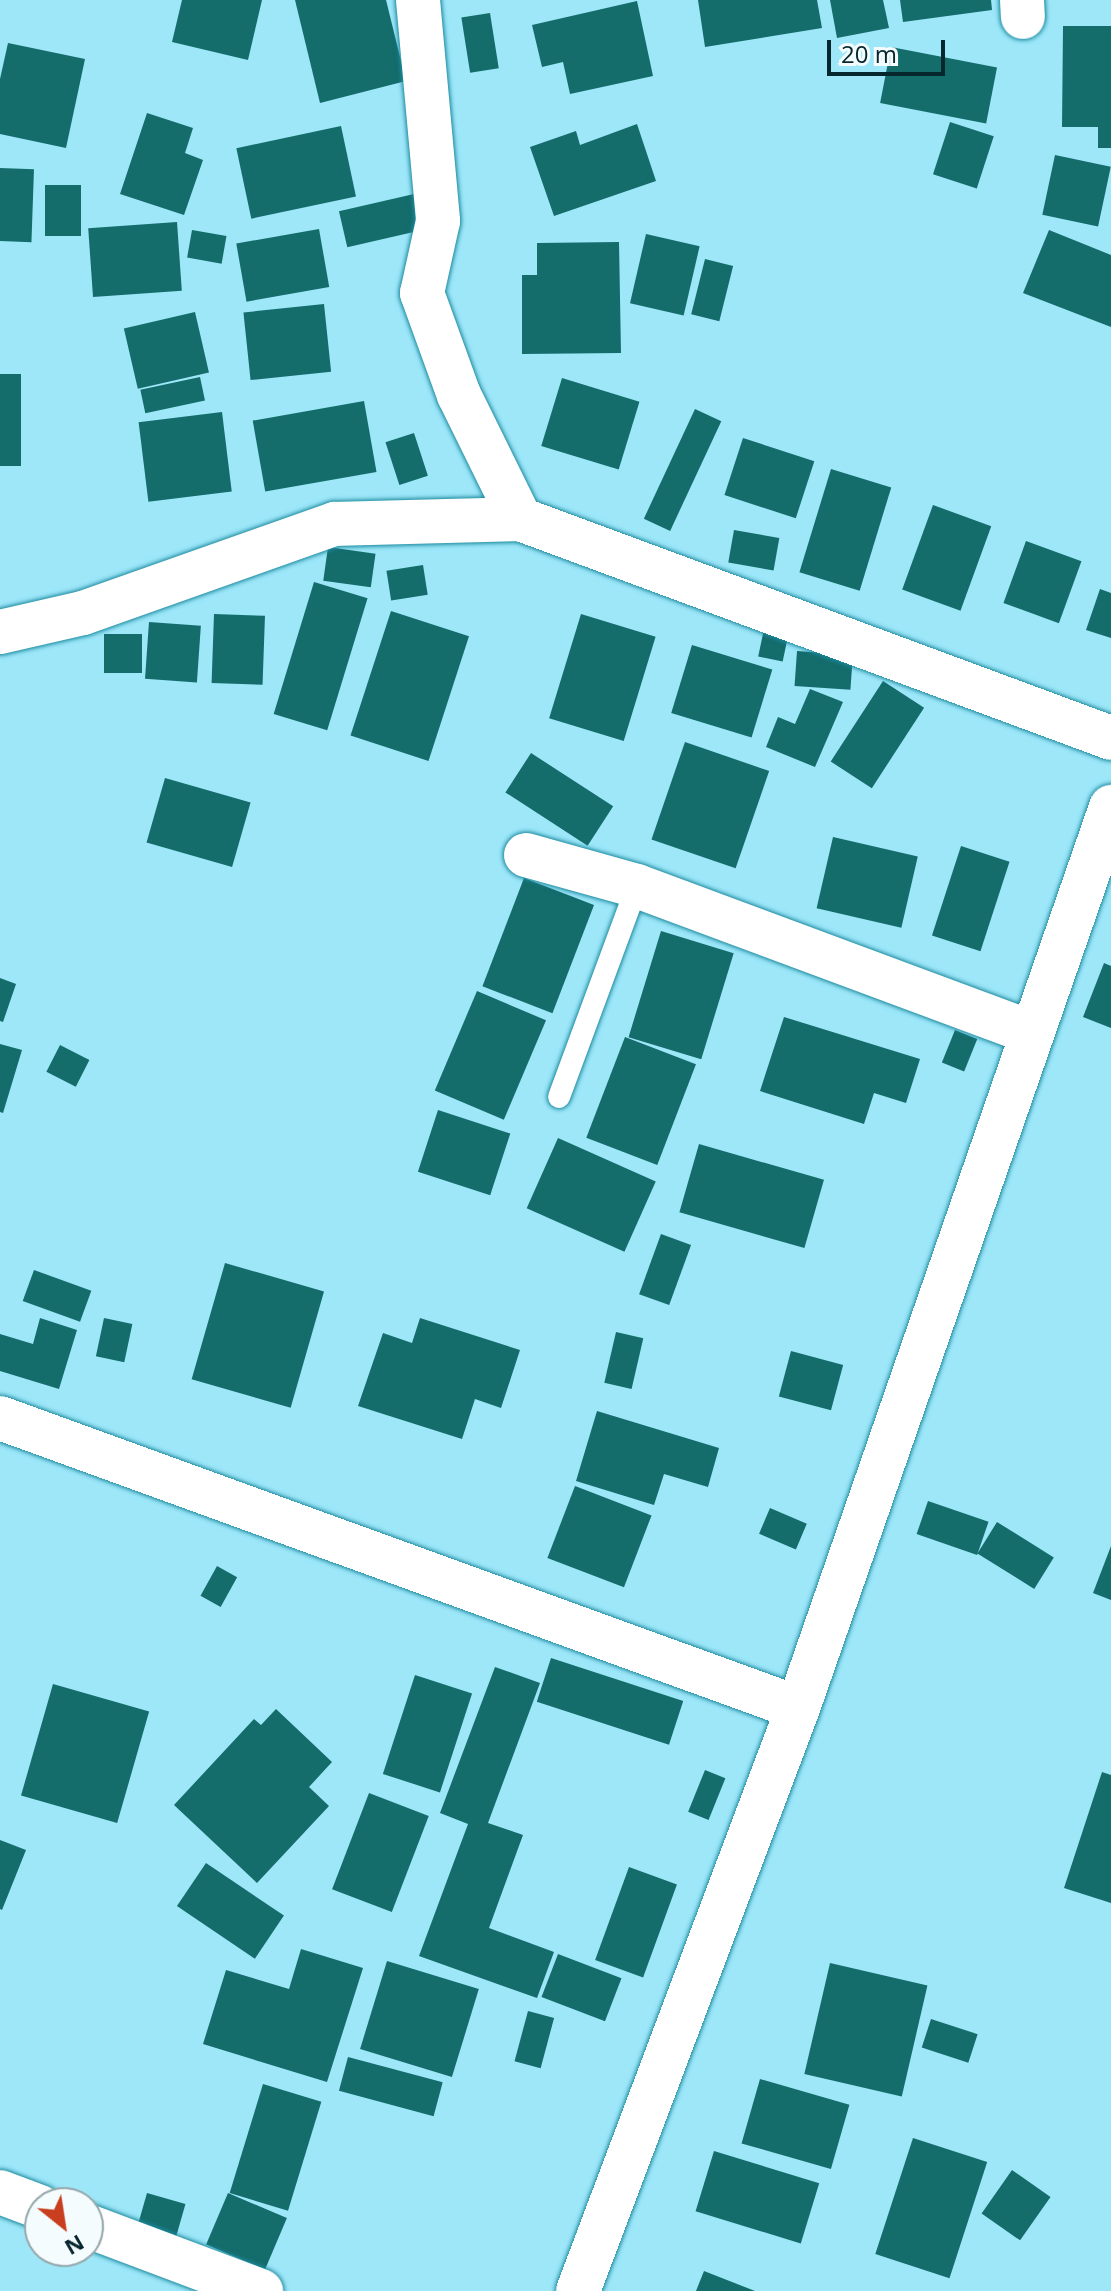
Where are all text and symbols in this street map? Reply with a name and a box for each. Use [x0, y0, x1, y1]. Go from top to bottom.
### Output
scale bar [831, 24, 949, 74]
text: 20 m [841, 37, 897, 70]
north arrow [24, 2187, 104, 2267]
text: N [60, 2229, 90, 2264]

